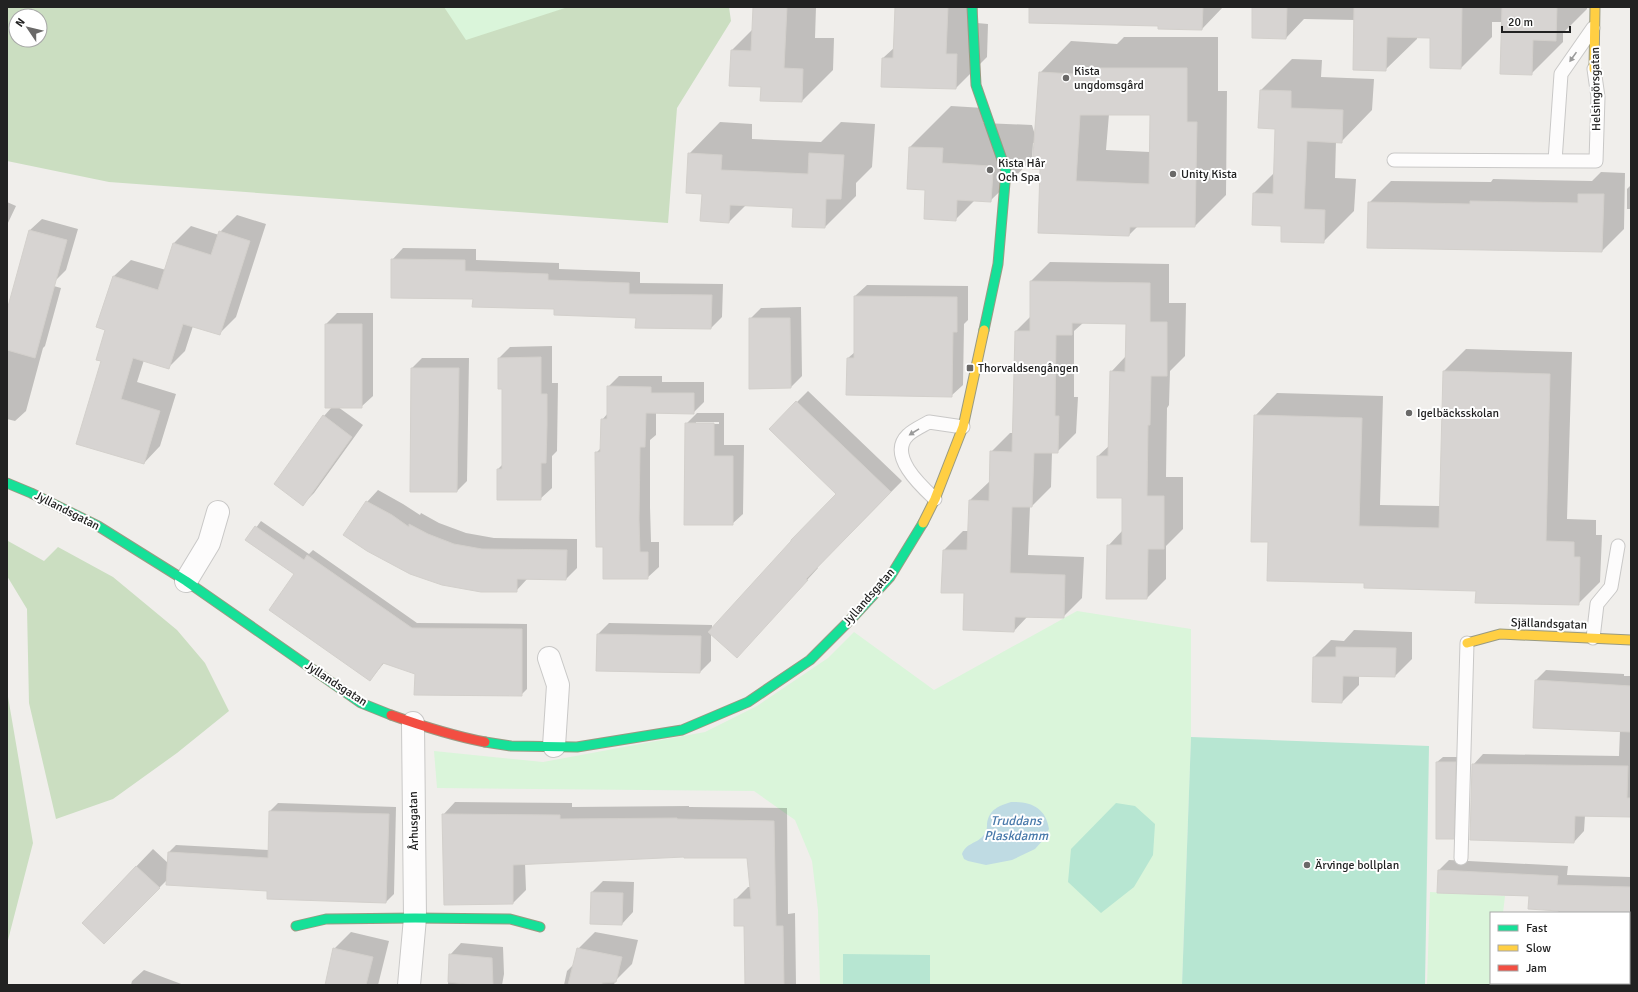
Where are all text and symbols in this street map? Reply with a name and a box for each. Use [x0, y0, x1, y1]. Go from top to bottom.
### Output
north arrow [8, 8, 48, 48]
scale bar [1502, 8, 1570, 34]
text: 20 m [1508, 15, 1533, 30]
text: N [13, 16, 28, 29]
street label: Helsingörsgatan [1588, 47, 1604, 131]
one-way arrow [1569, 51, 1577, 62]
place label: Kista ungdomsgård [1074, 64, 1144, 93]
marker: Kista ungdomsgård [1061, 73, 1071, 83]
place label: Kista Hår Och Spa [998, 156, 1046, 185]
marker: Kista Hår Och Spa [985, 165, 995, 175]
place label: Unity Kista [1181, 167, 1237, 182]
marker: Unity Kista [1168, 169, 1178, 179]
place label: Thorvaldsengången [978, 361, 1078, 376]
marker: Thorvaldsengången [965, 363, 975, 373]
place label: Igelbäcksskolan [1417, 406, 1499, 421]
marker: Igelbäcksskolan [1404, 408, 1414, 418]
one-way arrow [908, 428, 919, 436]
street label: Jyllandsgatan [32, 488, 102, 534]
street label: Jyllandsgatan [840, 565, 898, 629]
street label: Själlandsgatan [1511, 615, 1587, 633]
street label: Jyllandsgatan [302, 658, 370, 710]
street label: Århusgatan [406, 791, 422, 851]
water label: Truddans Plaskdamm [984, 813, 1049, 844]
place label: Ärvinge bollplan [1315, 858, 1399, 873]
marker: Ärvinge bollplan [1302, 860, 1312, 870]
legend [1490, 912, 1630, 984]
text: Fast [1526, 921, 1547, 936]
text: Slow [1526, 941, 1551, 956]
text: Jam [1526, 961, 1547, 976]

